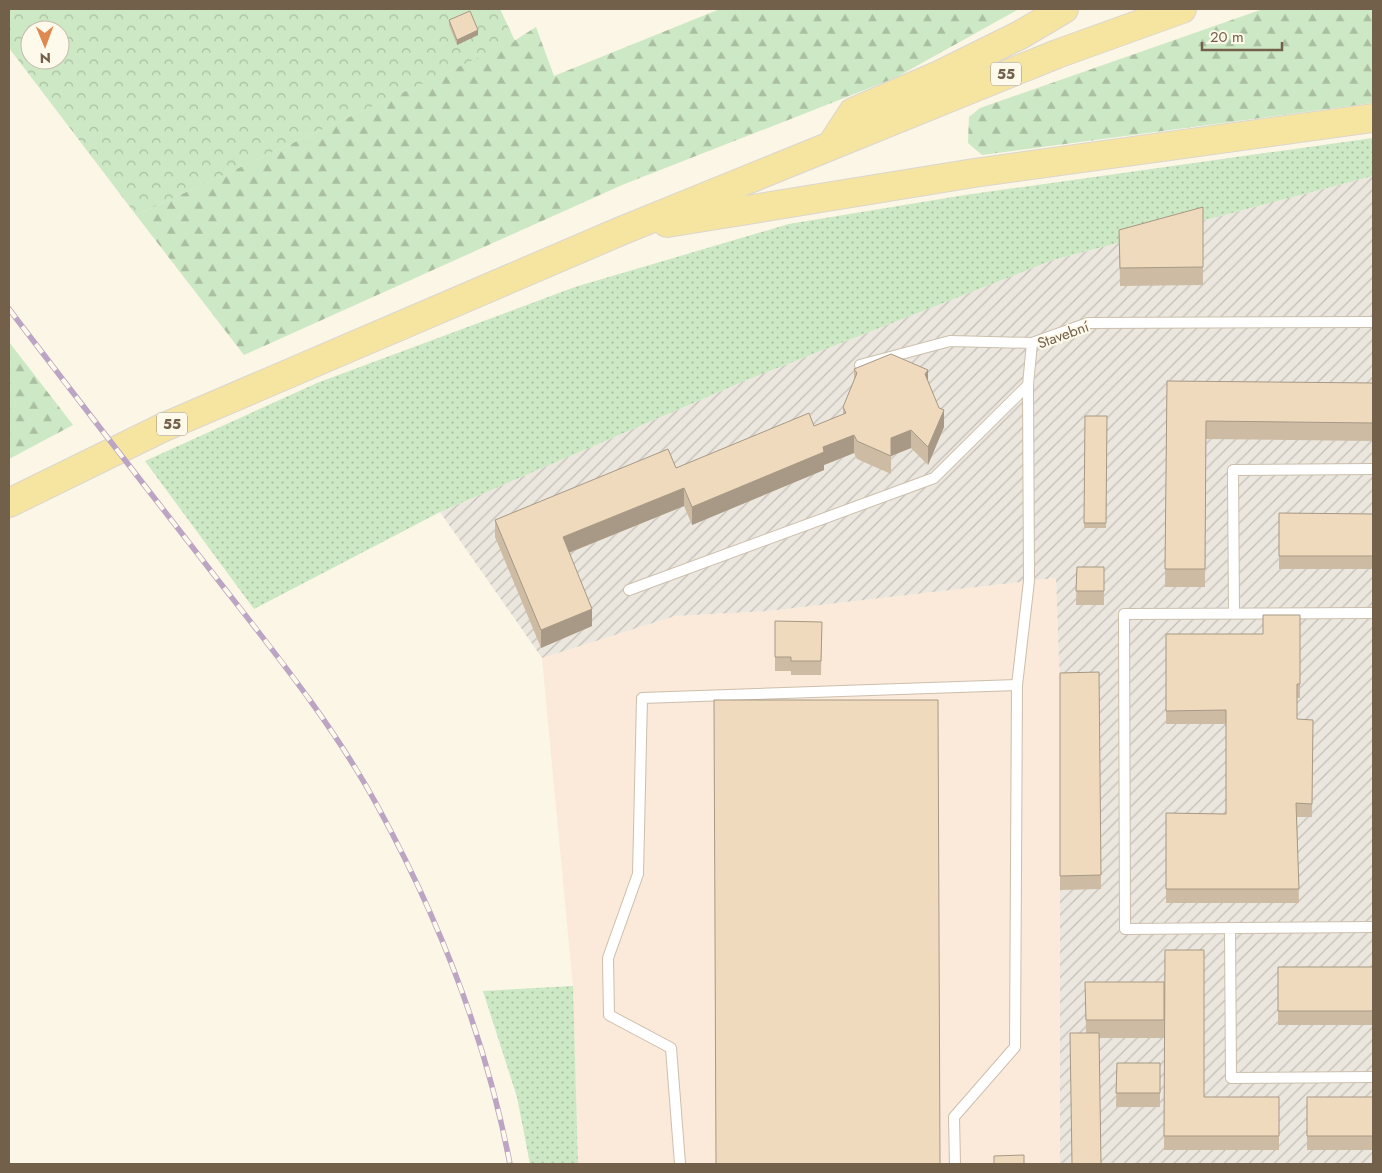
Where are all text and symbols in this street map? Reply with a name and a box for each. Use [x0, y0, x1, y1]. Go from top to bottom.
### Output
north arrow [20, 20, 70, 70]
scale bar [1202, 20, 1282, 52]
text: 20 m [1210, 26, 1244, 48]
text: N [39, 48, 51, 68]
road number: 55 [991, 62, 1021, 86]
street label: Stavební [1034, 315, 1093, 354]
road number: 55 [157, 412, 187, 436]

